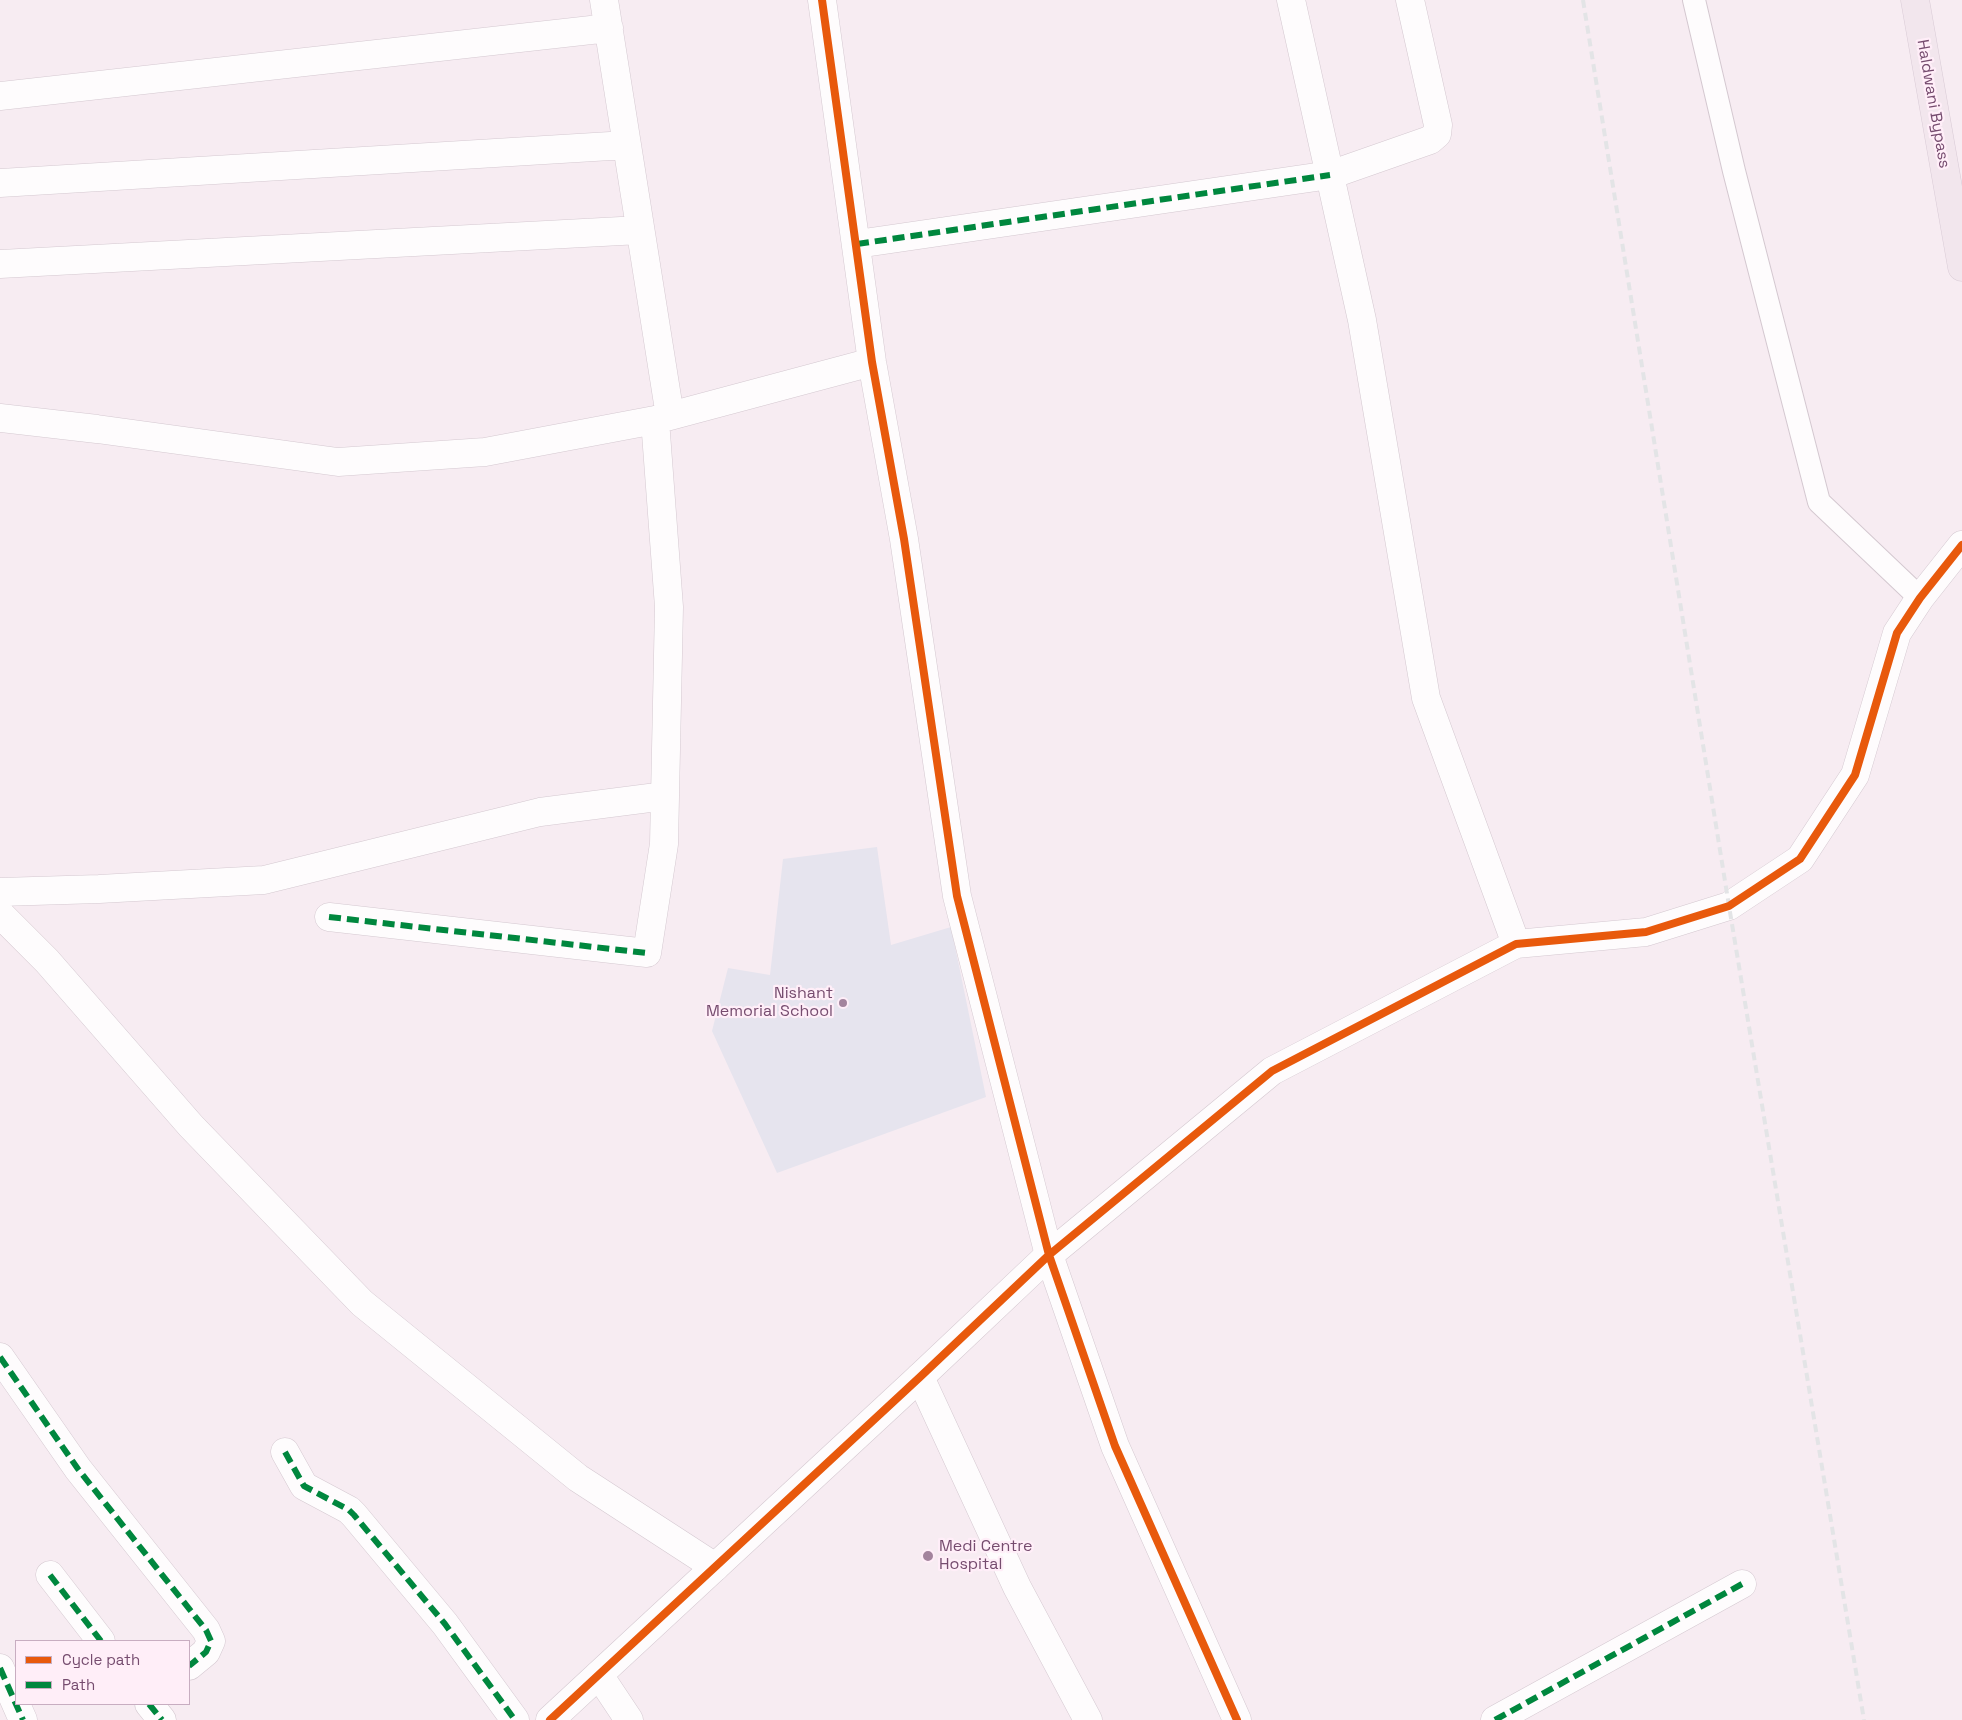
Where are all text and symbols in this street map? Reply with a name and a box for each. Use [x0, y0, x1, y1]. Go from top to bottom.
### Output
street label: Haldwani Bypass [1912, 38, 1954, 170]
place label: Nishant Memorial School [706, 984, 833, 1022]
marker: Nishant Memorial School [837, 997, 849, 1009]
place label: Medi Centre Hospital [939, 1537, 1033, 1575]
marker: Medi Centre Hospital [921, 1549, 935, 1563]
legend [15, 1640, 190, 1705]
text: Cycle path [62, 1650, 140, 1669]
text: Path [62, 1675, 95, 1694]

